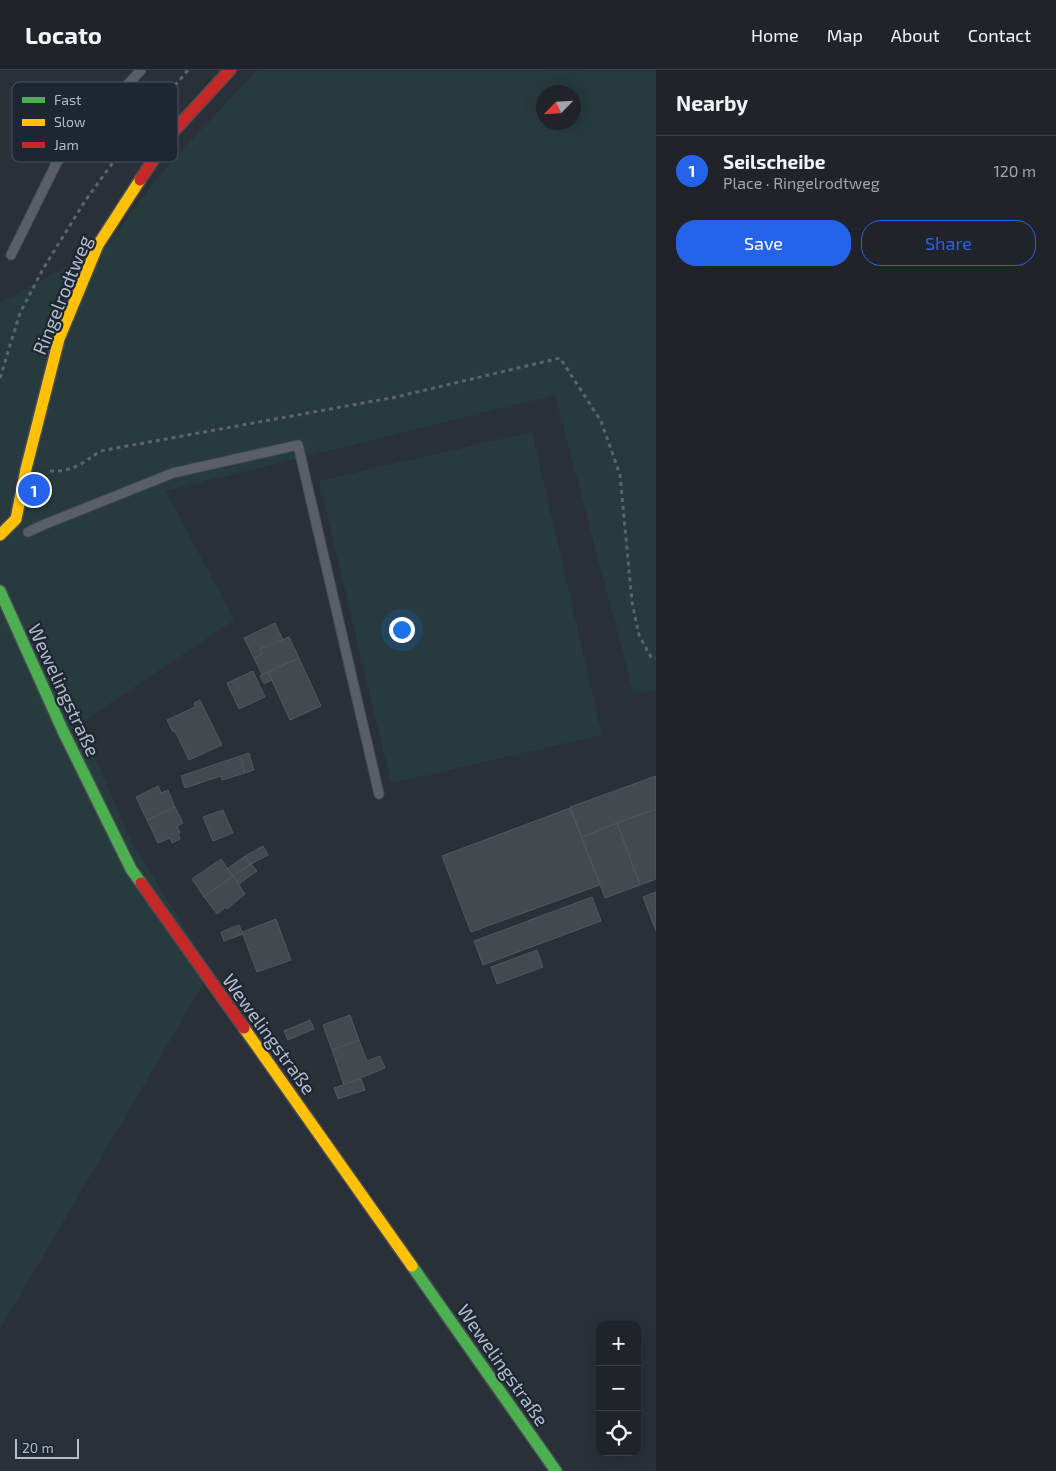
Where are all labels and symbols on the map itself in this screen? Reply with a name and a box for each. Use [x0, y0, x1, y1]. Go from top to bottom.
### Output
legend [12, 82, 178, 162]
north arrow [536, 85, 581, 130]
text: Fast [54, 91, 81, 108]
text: Slow [54, 113, 86, 130]
text: Jam [54, 136, 79, 153]
street label: Ringelrodtweg [27, 231, 96, 358]
pin: 1 [18, 471, 50, 509]
your location [389, 617, 415, 643]
street label: Wewelingstraße [24, 620, 105, 760]
street label: Wewelingstraße [218, 969, 321, 1099]
street label: Wewelingstraße [453, 1299, 554, 1430]
scale bar [15, 1436, 79, 1459]

